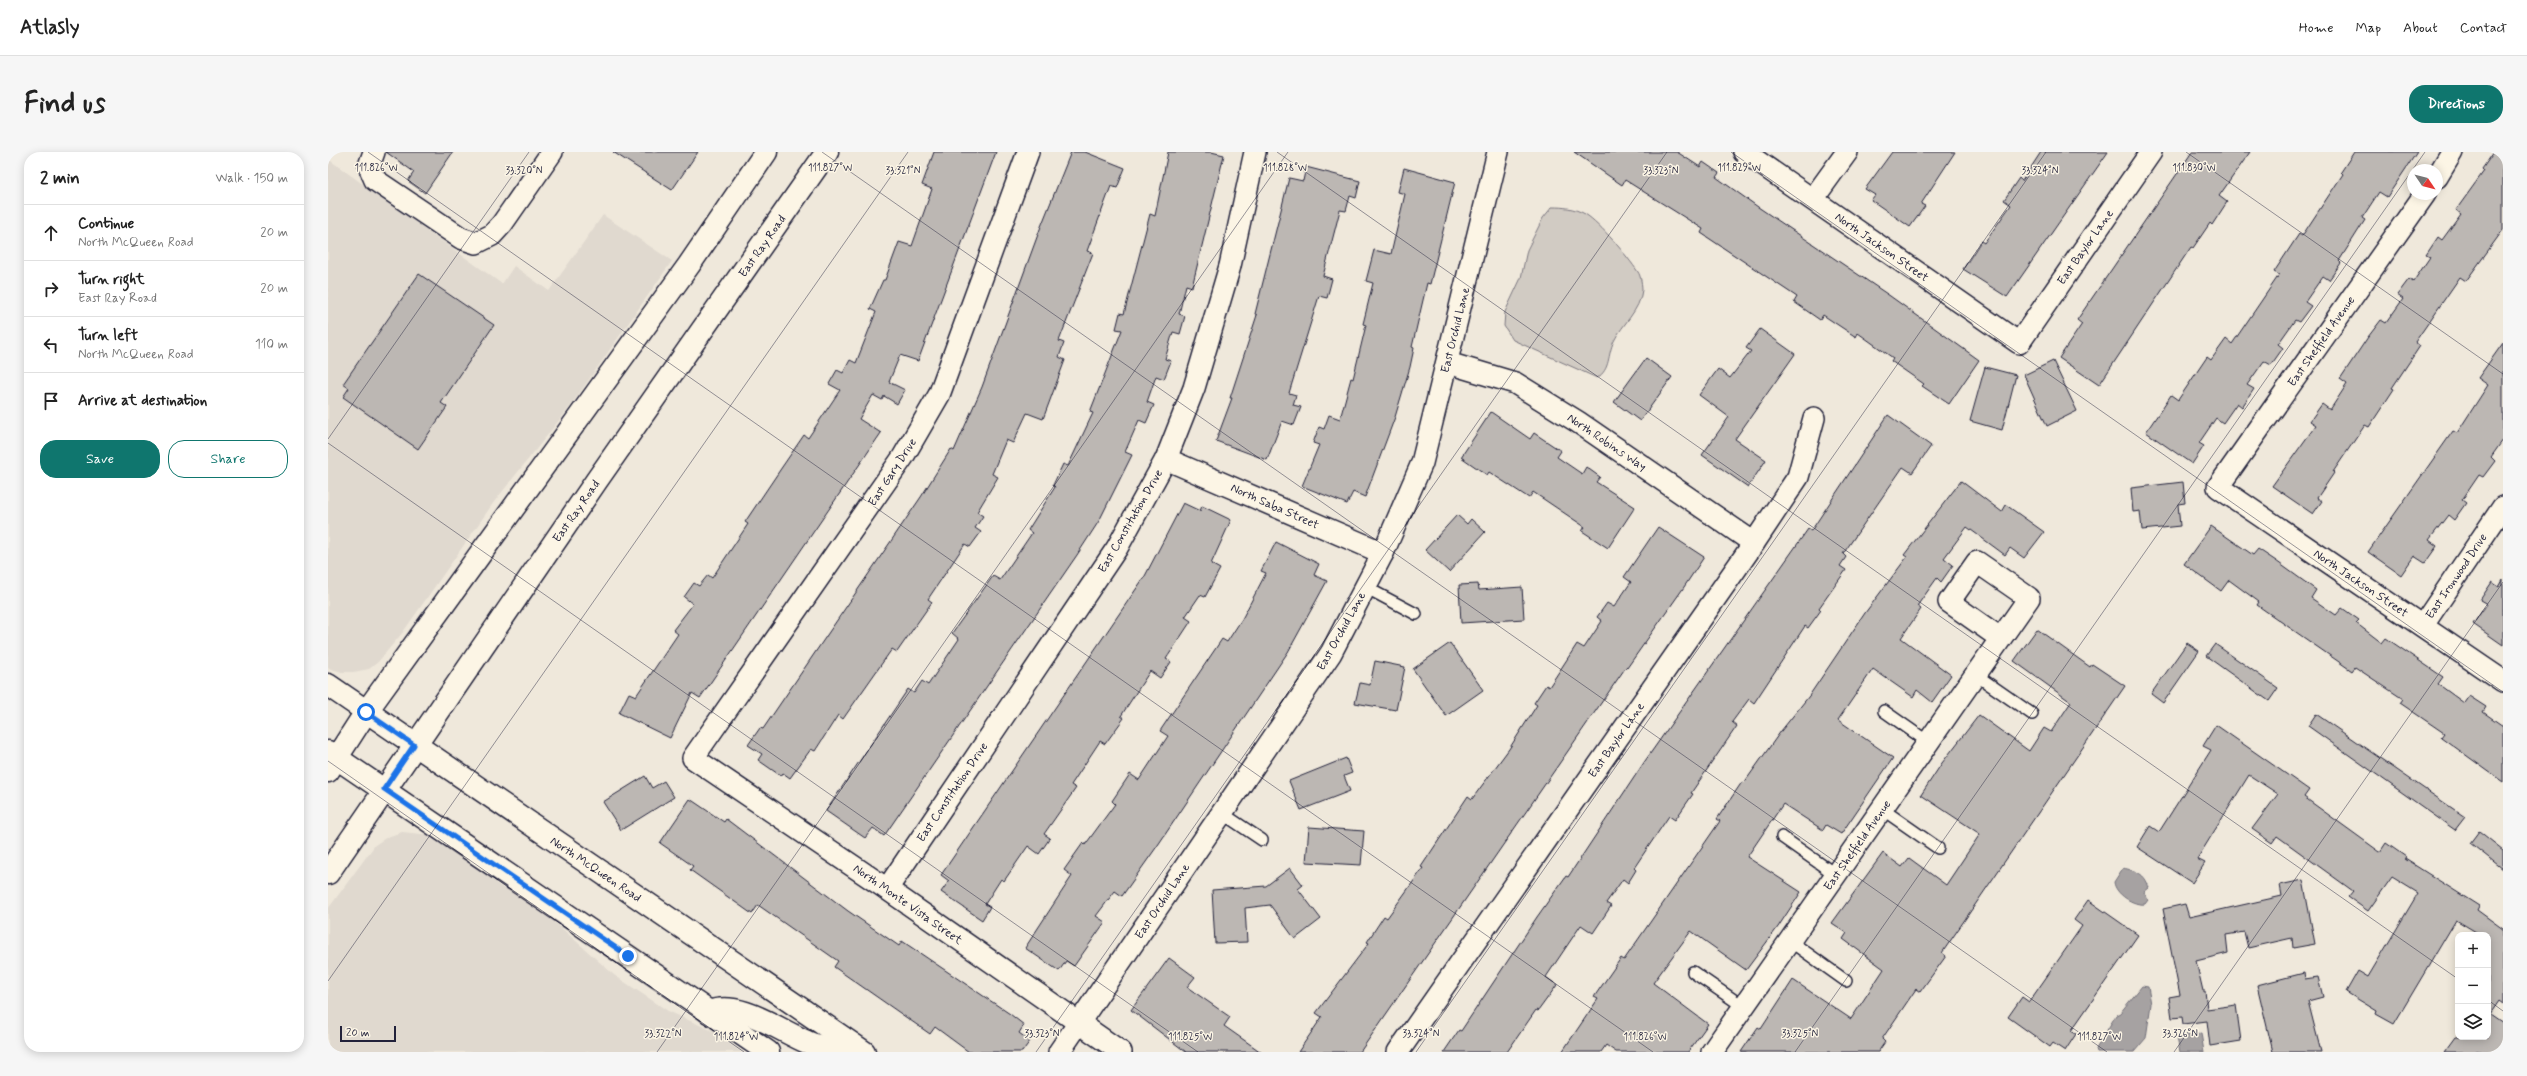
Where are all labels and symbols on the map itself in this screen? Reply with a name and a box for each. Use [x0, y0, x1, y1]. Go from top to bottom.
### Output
text: 111.826°W [354, 161, 398, 175]
text: 111.827°W [808, 161, 852, 175]
text: 111.828°W [1263, 161, 1307, 175]
text: 111.829°W [1717, 161, 1761, 175]
text: 111.830°W [2172, 161, 2216, 175]
text: 33.320°N [506, 164, 543, 178]
text: 33.321°N [886, 164, 921, 178]
text: 33.323°N [1643, 164, 1679, 178]
text: 33.324°N [2022, 164, 2059, 178]
north arrow [2407, 164, 2443, 200]
street label: East Baylor Lane [2054, 207, 2118, 288]
street label: North Jackson Street [1831, 209, 1932, 286]
street label: East Ray Road [735, 212, 790, 281]
street label: East Orchid Lane [1438, 285, 1474, 375]
street label: East Sheffield Avenue [2285, 293, 2359, 390]
street label: North Robins Way [1564, 410, 1649, 475]
street label: East Gary Drive [865, 435, 921, 510]
street label: East Constitution Drive [1095, 467, 1167, 576]
street label: East Ray Road [549, 477, 604, 546]
street label: North Saba Street [1228, 480, 1322, 534]
street label: East Ironwood Drive [2422, 531, 2491, 622]
street label: North Jackson Street [2310, 546, 2411, 622]
street label: East Orchid Lane [1314, 589, 1370, 674]
street label: East Baylor Lane [1585, 700, 1649, 781]
route start [357, 703, 375, 721]
street label: East Constitution Drive [914, 740, 992, 845]
street label: East Sheffield Avenue [1821, 797, 1895, 894]
street label: North McQueen Road [547, 833, 644, 906]
street label: East Orchid Lane [1132, 860, 1194, 942]
street label: North Monte Vista Street [850, 861, 965, 949]
route end [619, 947, 637, 965]
scale bar [340, 1024, 396, 1043]
text: 33.322°N [645, 1027, 682, 1041]
text: 33.323°N [1024, 1027, 1060, 1041]
text: 33.324°N [1403, 1027, 1440, 1041]
text: 33.325°N [1782, 1027, 1819, 1041]
text: 33.326°N [2162, 1027, 2198, 1041]
text: 111.824°W [714, 1030, 758, 1044]
text: 111.825°W [1168, 1030, 1212, 1044]
text: 111.826°W [1623, 1030, 1667, 1044]
text: 111.827°W [2077, 1030, 2121, 1044]

